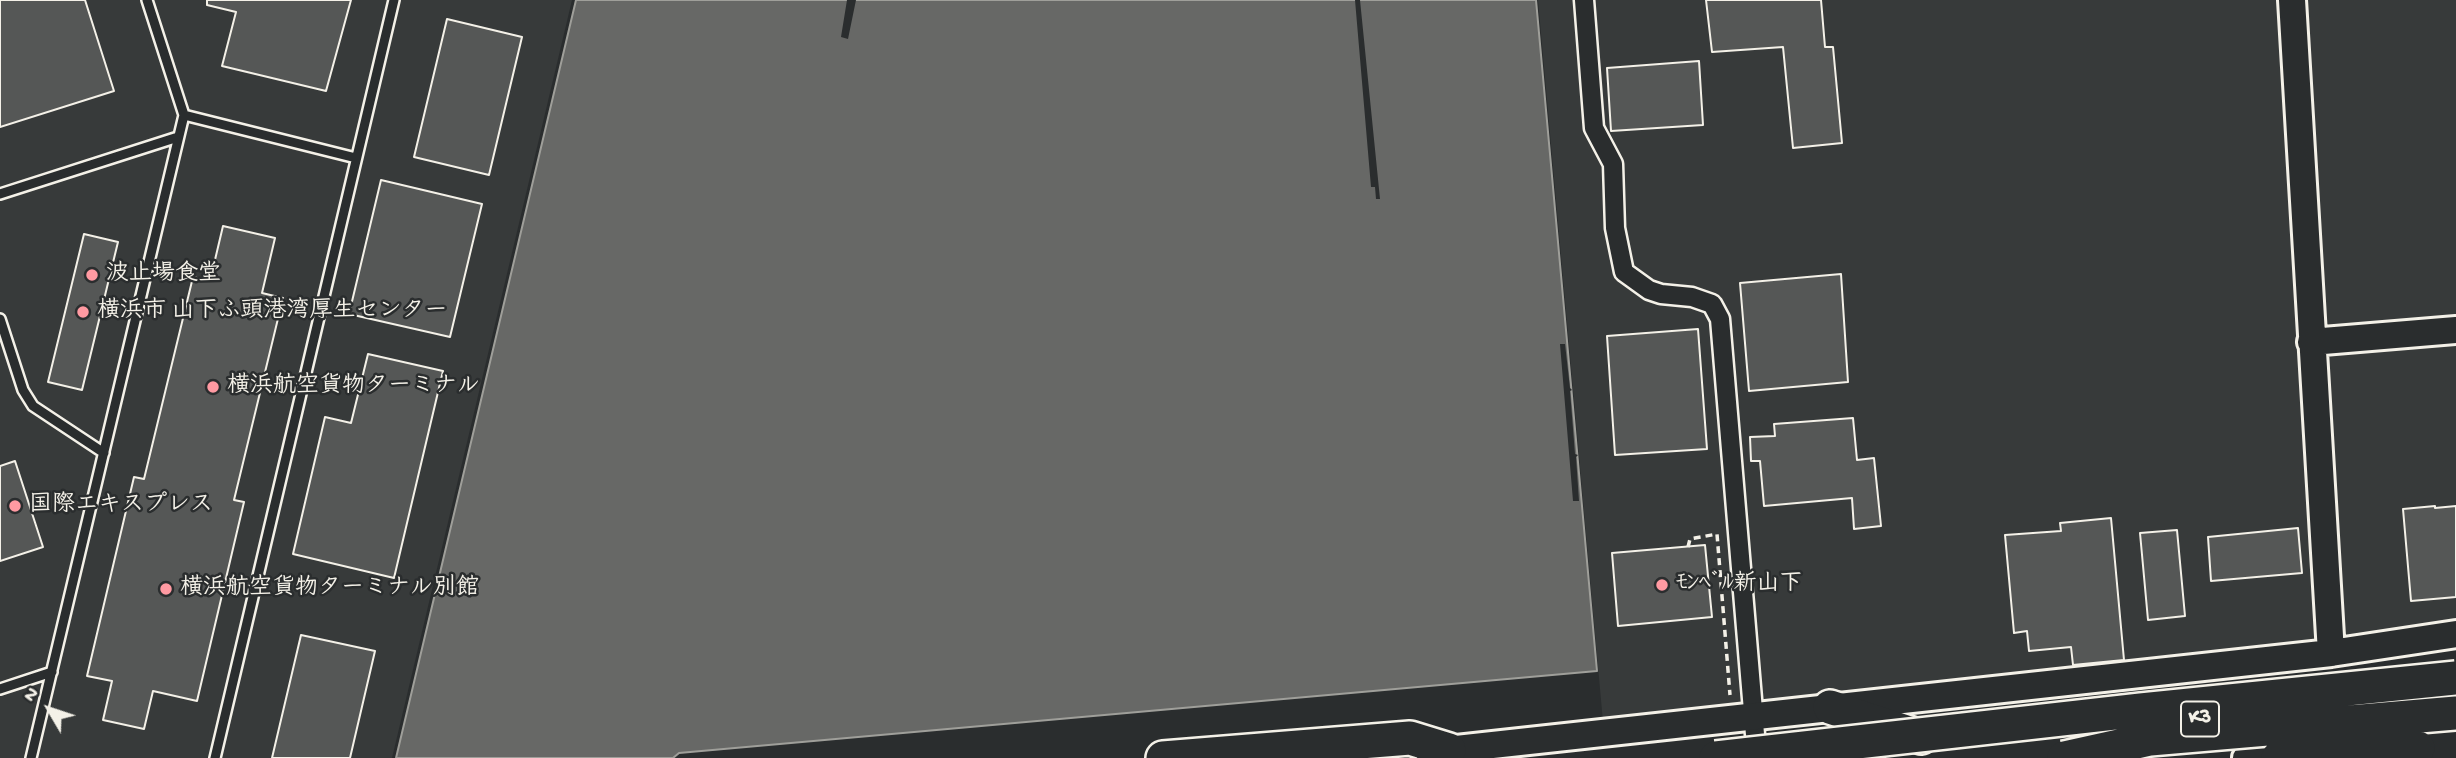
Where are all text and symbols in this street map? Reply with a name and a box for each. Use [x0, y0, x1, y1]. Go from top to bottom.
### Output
place label: 波止場食堂 [106, 261, 221, 289]
marker: 波止場食堂 [84, 267, 100, 283]
place label: 横浜市 山下ふ頭港湾厚生センター [97, 298, 447, 326]
marker: 横浜市 山下ふ頭港湾厚生センター [75, 304, 91, 320]
place label: 横浜航空貨物ターミナル [227, 373, 480, 401]
marker: 横浜航空貨物ターミナル [205, 379, 221, 395]
place label: 国際エキスプレス [29, 492, 213, 520]
marker: 国際エキスプレス [7, 498, 23, 514]
place label: ﾓﾝﾍﾞﾙ新山下 [1676, 571, 1802, 599]
place label: 横浜航空貨物ターミナル別館 [180, 575, 479, 603]
marker: ﾓﾝﾍﾞﾙ新山下 [1654, 577, 1670, 593]
marker: 横浜航空貨物ターミナル別館 [158, 581, 174, 597]
north arrow [14, 674, 84, 744]
text: N [19, 683, 45, 708]
road number: K3 [2181, 702, 2219, 736]

